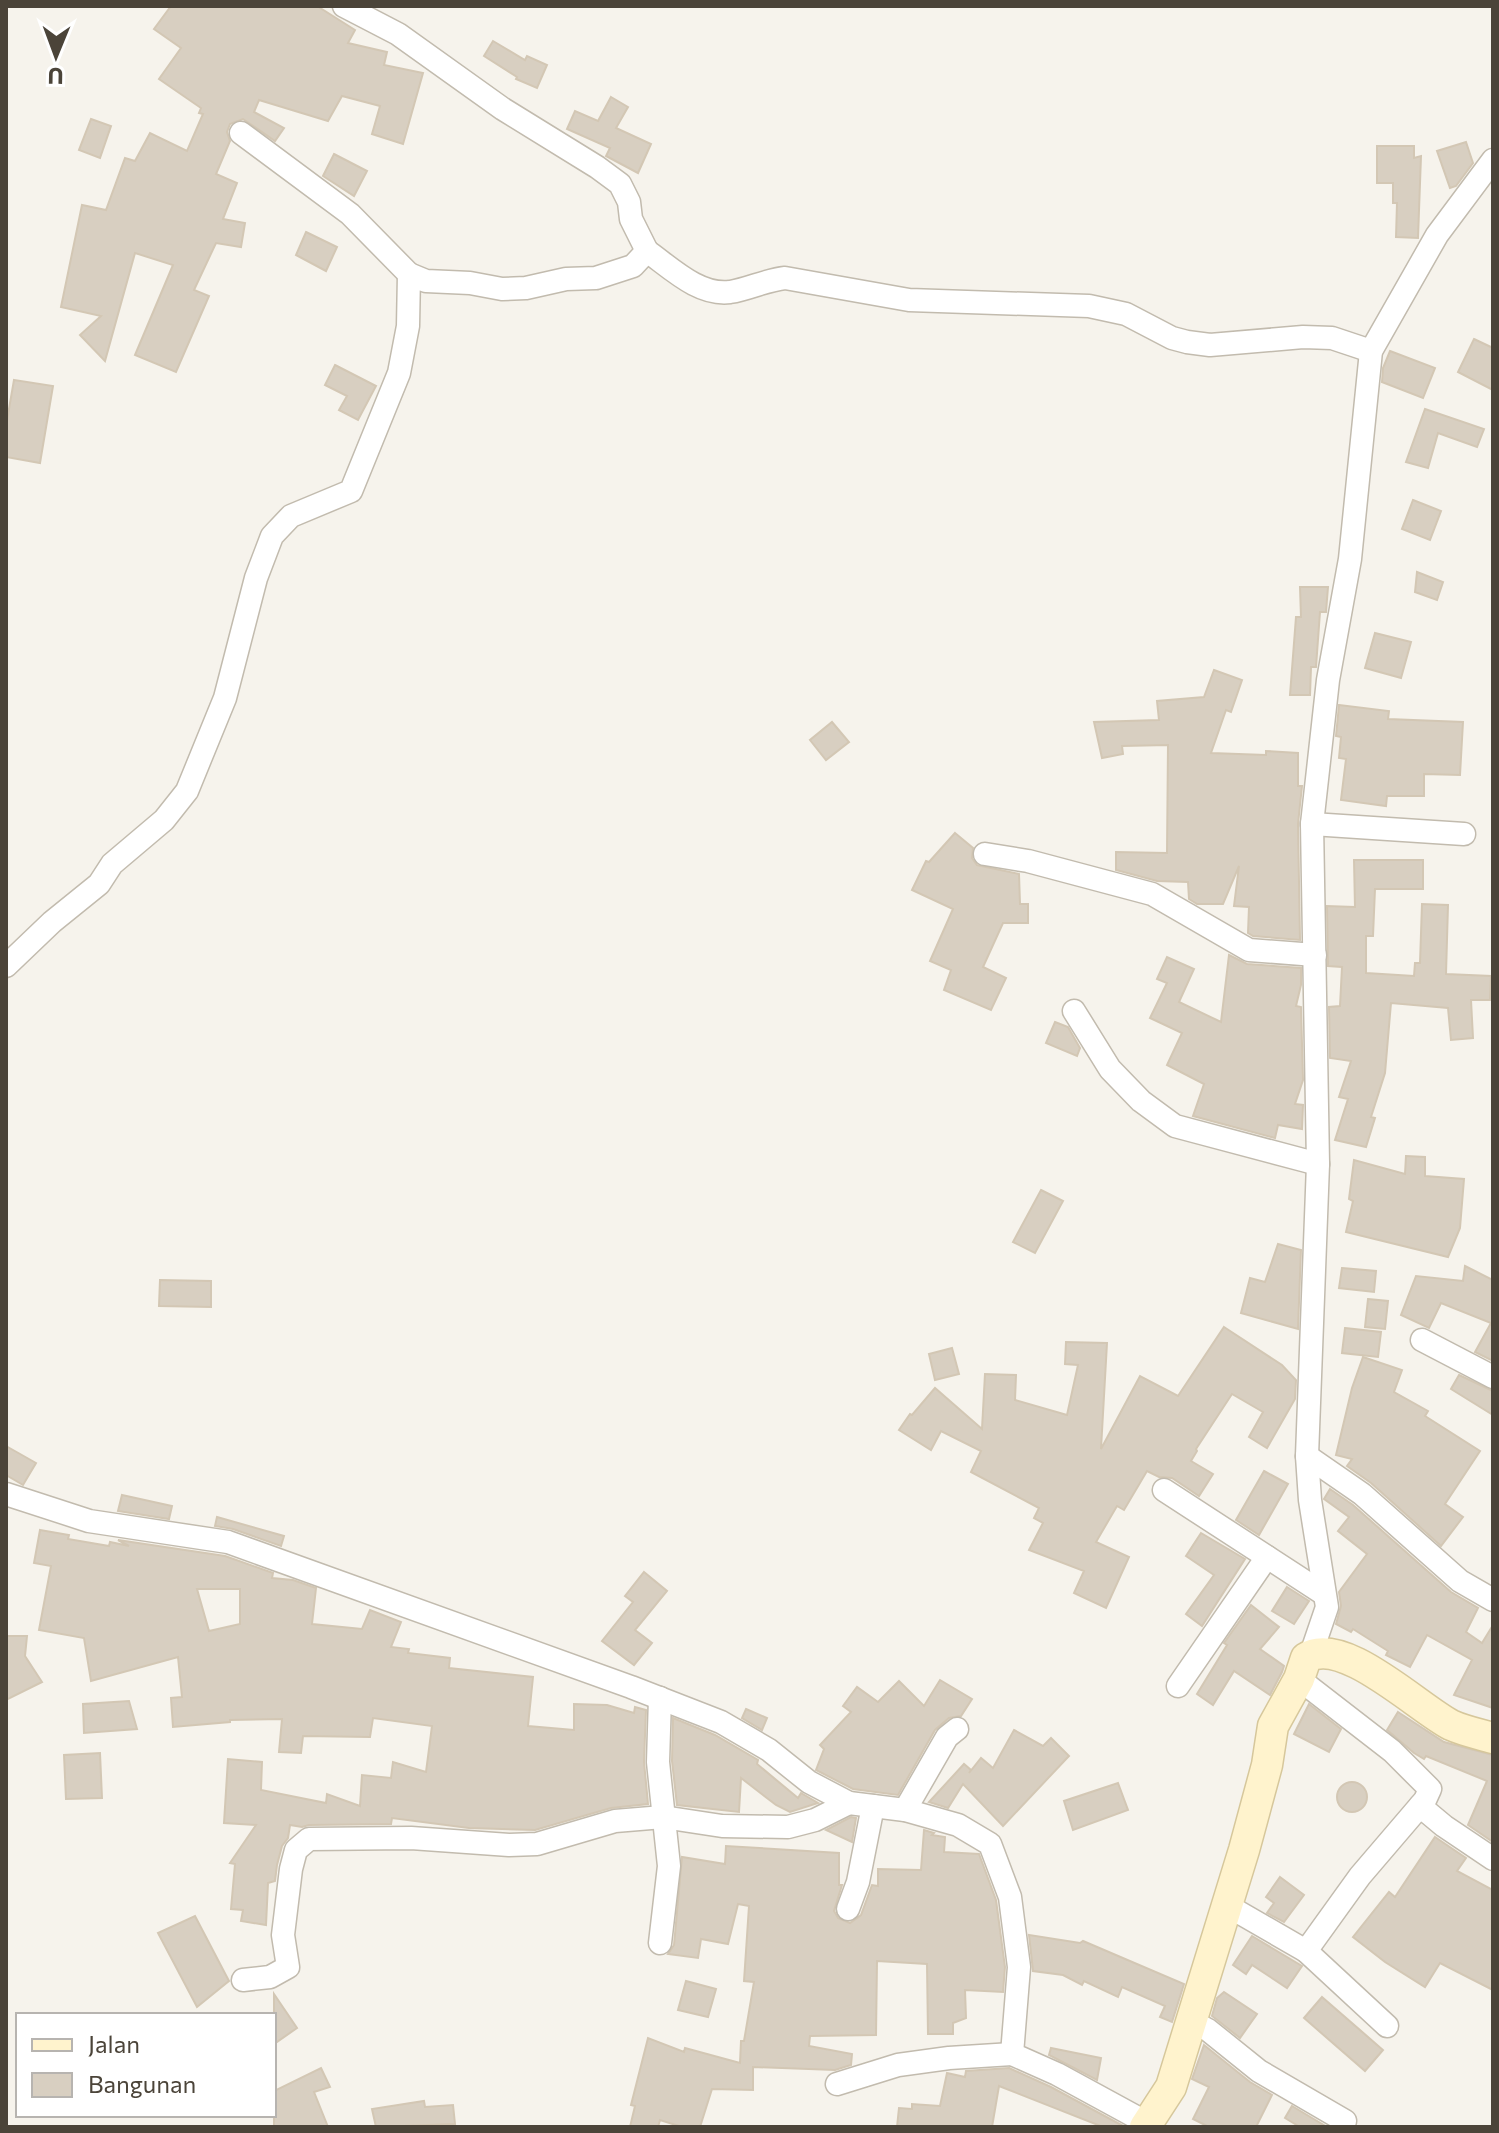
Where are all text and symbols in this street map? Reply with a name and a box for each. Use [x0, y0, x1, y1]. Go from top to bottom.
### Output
north arrow [16, 16, 96, 96]
text: U [47, 63, 64, 90]
legend [16, 2013, 276, 2117]
text: Jalan [88, 2029, 140, 2058]
text: Bangunan [88, 2069, 196, 2098]

